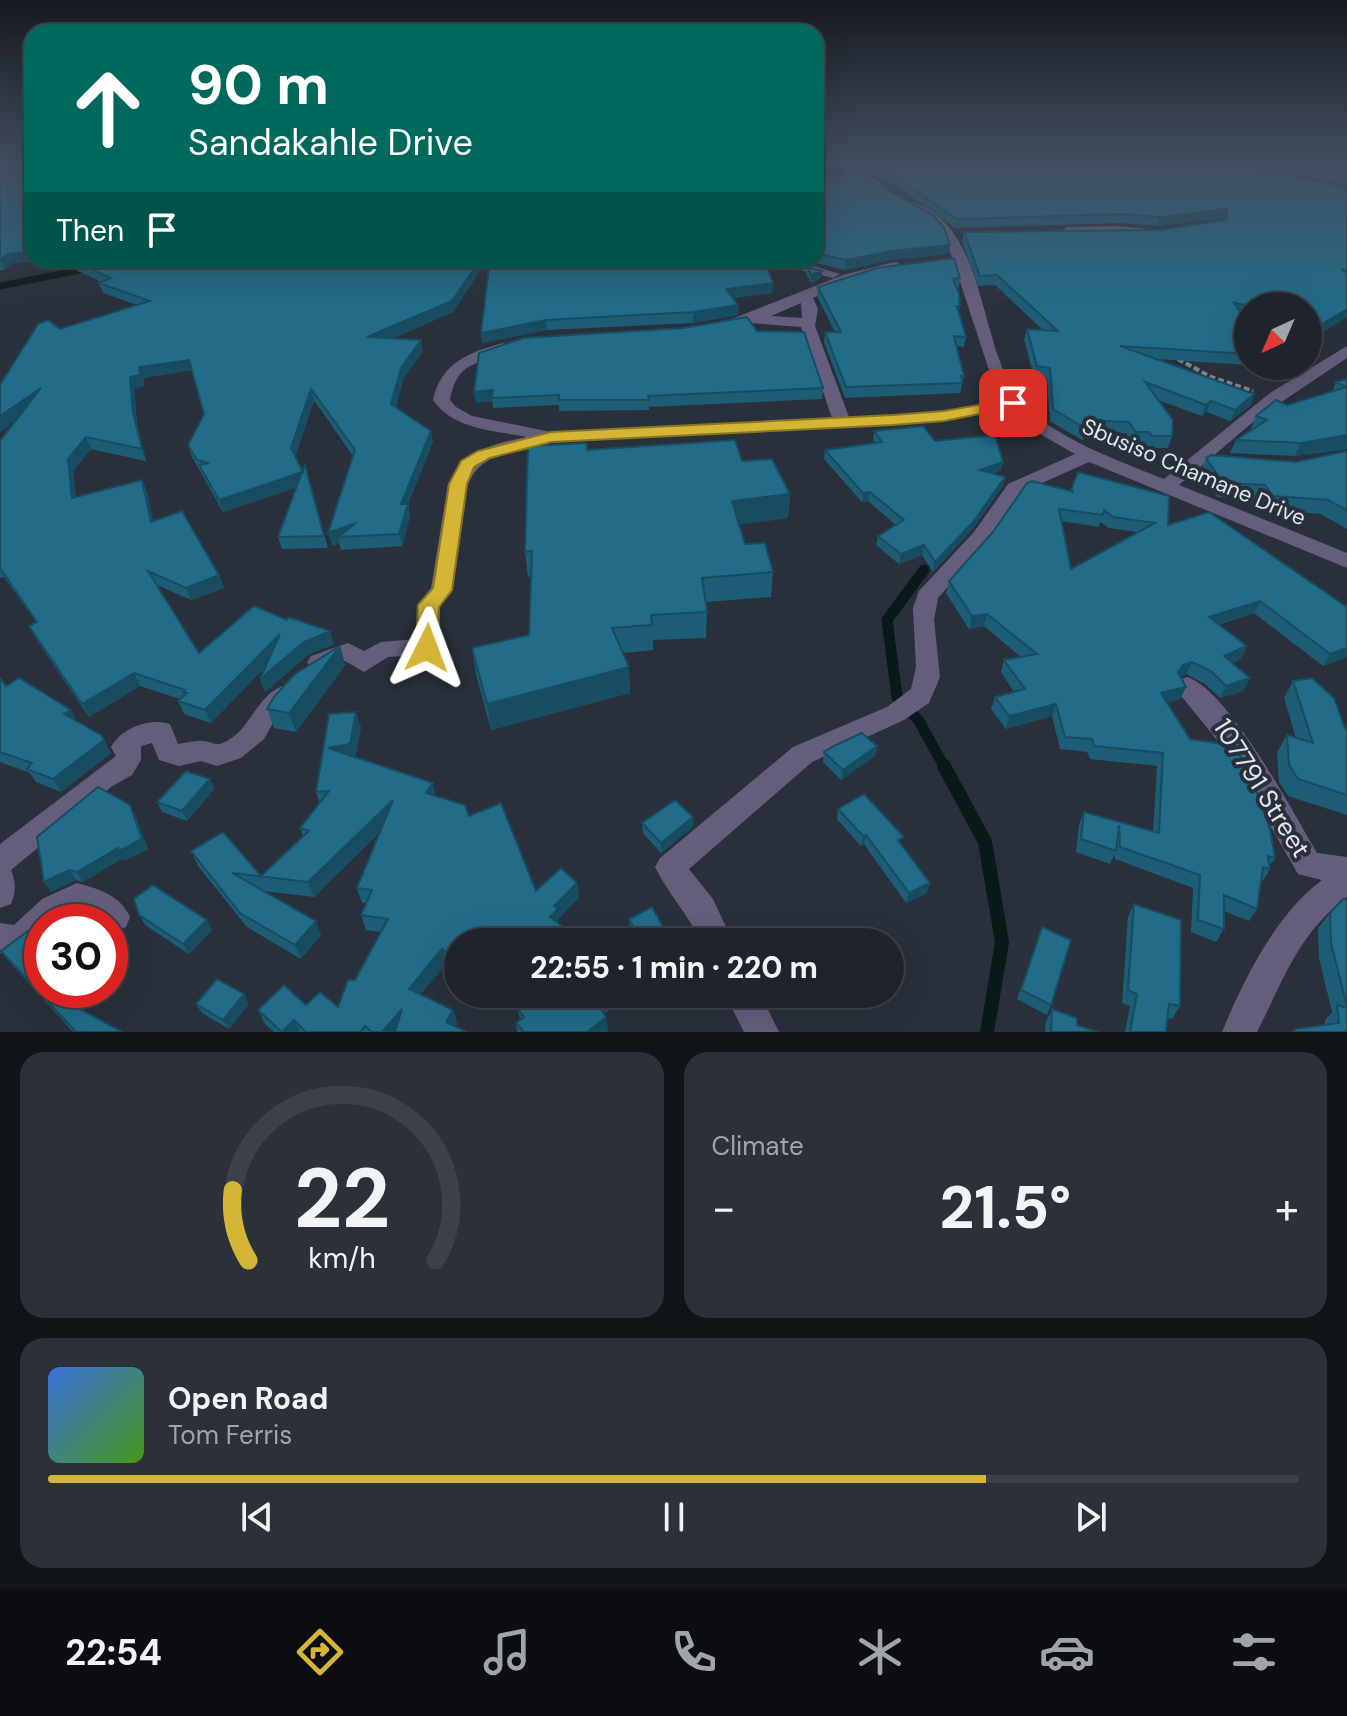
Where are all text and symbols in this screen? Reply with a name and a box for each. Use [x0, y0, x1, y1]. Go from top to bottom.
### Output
text: 90 m [188, 48, 329, 121]
icon: ahead [56, 56, 160, 160]
text: Sandakahle Drive [188, 119, 473, 166]
icon: arrive [140, 208, 184, 252]
text: Then [56, 211, 124, 250]
north arrow [1234, 292, 1322, 380]
map controls [1234, 292, 1322, 380]
pin [979, 369, 1047, 437]
icon: arrive [991, 381, 1035, 425]
street label: Sbusiso Chamane Drive [1078, 412, 1310, 532]
position arrow [385, 606, 469, 690]
street label: 107791 Street [1206, 712, 1318, 864]
speed limit sign: 30 [24, 904, 128, 1008]
text: 22:55 · 1 min · 220 m [530, 948, 818, 987]
text: Climate [712, 1129, 804, 1163]
text: 22 [294, 1144, 390, 1253]
text: 21.5° [939, 1168, 1071, 1247]
text: − [712, 1179, 736, 1237]
text: + [1275, 1179, 1299, 1237]
text: km/h [308, 1240, 376, 1277]
text: Open Road [168, 1379, 328, 1418]
text: Tom Ferris [168, 1418, 292, 1452]
icon: previous [235, 1495, 279, 1539]
icon: pause [652, 1495, 696, 1539]
icon: next [1069, 1495, 1113, 1539]
icon: directions [292, 1624, 348, 1680]
icon: music [479, 1624, 535, 1680]
icon: phone [666, 1624, 722, 1680]
icon: climate [852, 1624, 908, 1680]
icon: car [1039, 1624, 1095, 1680]
icon: filters [1226, 1624, 1282, 1680]
text: 22:54 [65, 1629, 162, 1676]

